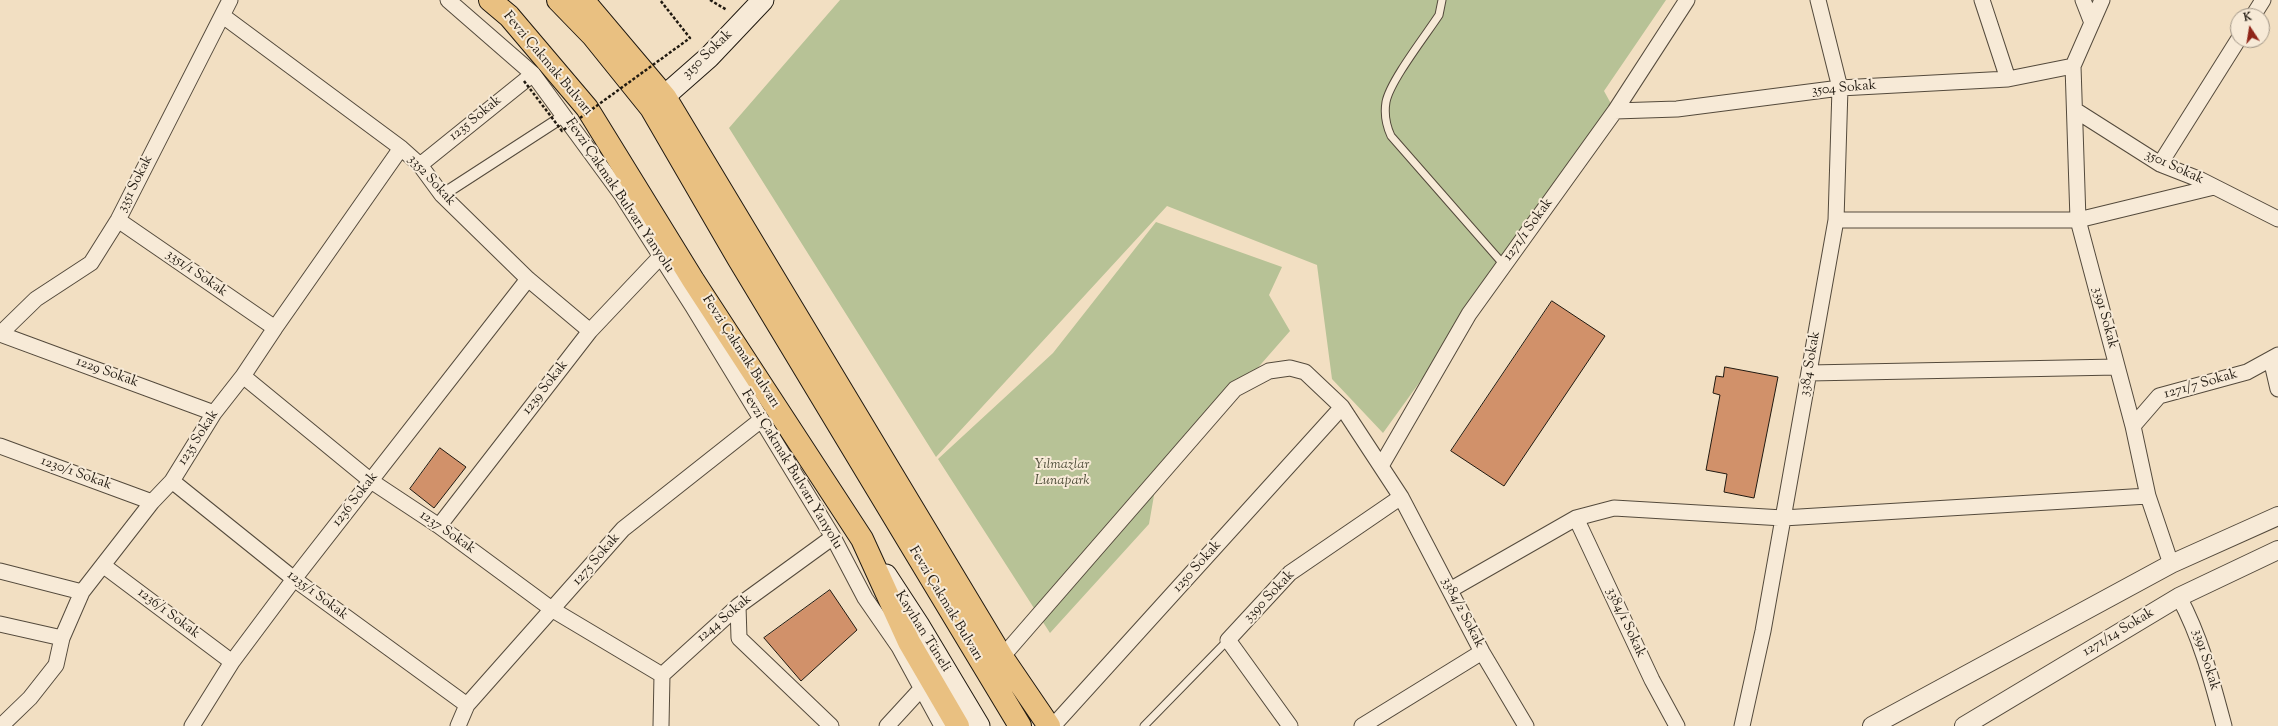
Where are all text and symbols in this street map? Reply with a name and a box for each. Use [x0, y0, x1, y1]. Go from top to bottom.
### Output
north arrow [2230, 8, 2270, 48]
street label: Fevzi Çakmak Bulvarı [499, 9, 595, 119]
text: K [2242, 9, 2253, 26]
street label: 3150 Sokak [679, 27, 737, 83]
street label: 3504 Sokak [1811, 78, 1877, 100]
street label: 1235 Sokak [446, 93, 506, 145]
street label: Fevzi Çakmak Bulvarı Yanyolu [561, 115, 677, 277]
street label: 3501 Sokak [2142, 147, 2206, 189]
street label: 3352 Sokak [404, 152, 458, 210]
street label: 3351 Sokak [115, 153, 157, 215]
street label: 1271/1 Sokak [1501, 195, 1557, 265]
street label: 3351/1 Sokak [162, 247, 230, 301]
street label: 3391 Sokak [2088, 285, 2120, 351]
street label: Fevzi Çakmak Bulvarı [697, 293, 783, 411]
street label: 3384 Sokak [1797, 330, 1825, 398]
street label: 1229 Sokak [73, 354, 141, 392]
street label: 1239 Sokak [520, 358, 572, 418]
street label: 1271/7 Sokak [2162, 367, 2240, 403]
street label: Fevzi Çakmak Bulvarı Yanyolu [737, 387, 845, 553]
street label: 1235 Sokak [175, 407, 223, 469]
street label: 1230/1 Sokak [38, 453, 114, 495]
park label: Yılmazlar Lunapark [1035, 458, 1089, 490]
street label: 1236 Sokak [330, 469, 382, 531]
street label: 1237 Sokak [416, 508, 478, 558]
street label: 1275 Sokak [570, 530, 624, 590]
street label: 1250 Sokak [1170, 538, 1226, 596]
street label: Fevzi Çakmak Bulvarı [904, 544, 986, 664]
street label: 3390 Sokak [1241, 567, 1299, 627]
street label: 1235/1 Sokak [283, 568, 351, 624]
street label: 3384/2 Sokak [1437, 575, 1487, 651]
street label: 1236/1 Sokak [133, 585, 203, 643]
street label: 3384/1 Sokak [1601, 585, 1649, 661]
street label: Kayıhan Tüneli [890, 588, 954, 676]
street label: 1244 Sokak [694, 591, 756, 647]
street label: 1271/14 Sokak [2080, 605, 2158, 661]
street label: 3391 Sokak [2188, 627, 2222, 693]

